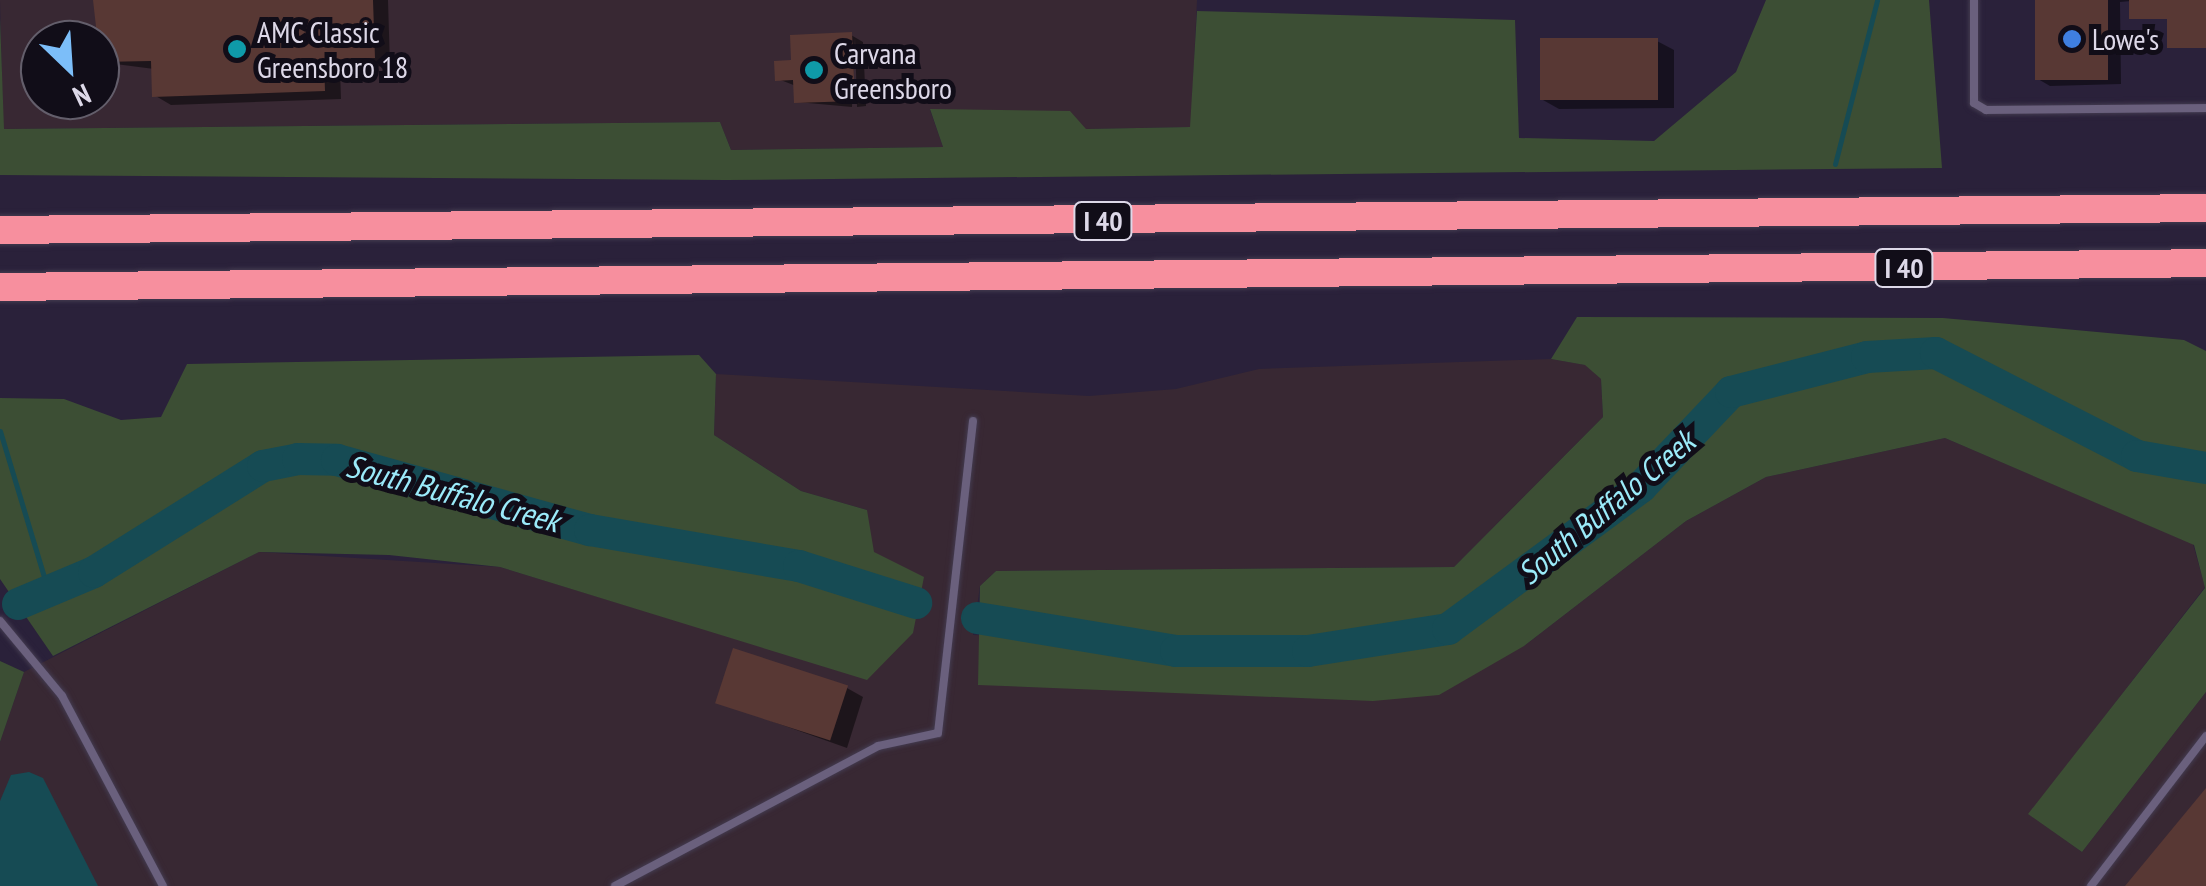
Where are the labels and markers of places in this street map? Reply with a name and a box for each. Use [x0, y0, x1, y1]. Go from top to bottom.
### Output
place label: AMC Classic Greensboro 18 [257, 14, 408, 84]
place label: Lowe's [2092, 21, 2159, 57]
marker: Lowe's [2061, 28, 2083, 50]
place label: Carvana Greensboro [834, 35, 952, 106]
marker: AMC Classic Greensboro 18 [226, 38, 248, 60]
marker: Carvana Greensboro [803, 59, 825, 81]

